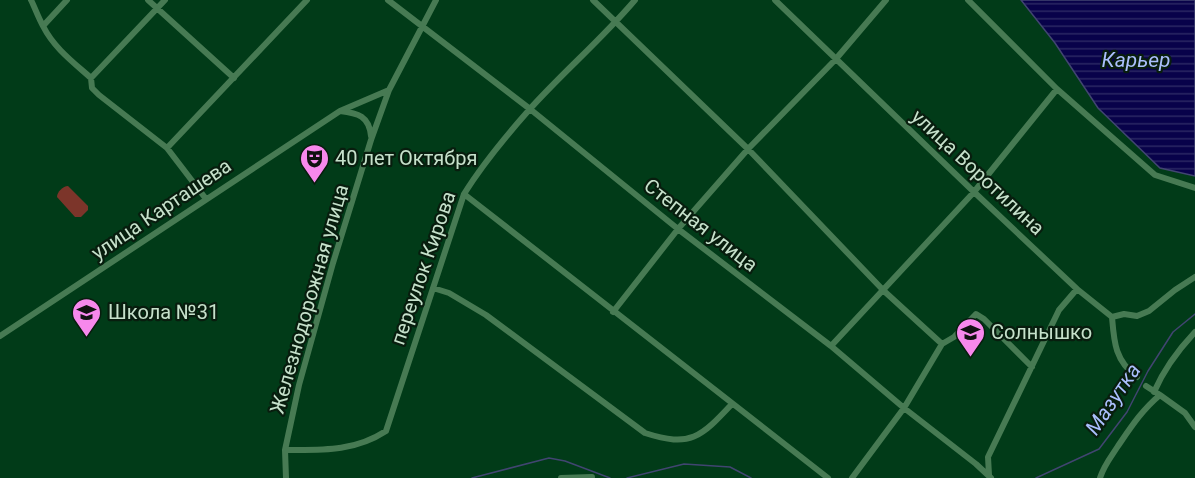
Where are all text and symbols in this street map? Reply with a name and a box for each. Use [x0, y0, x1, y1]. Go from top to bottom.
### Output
water label: Карьер [1102, 48, 1170, 72]
street label: улица Воротилина [907, 104, 1049, 240]
theatre icon: 40 лет Октября [298, 142, 330, 184]
place label: 40 лет Октября [335, 146, 477, 170]
street label: улица Карташева [87, 153, 235, 265]
street label: Степная улица [640, 173, 762, 277]
street label: Железнодорожная улица [265, 182, 353, 416]
street label: переулок Кирова [385, 188, 461, 348]
school or university icon: Школа №31 [71, 296, 103, 338]
place label: Школа №31 [108, 300, 219, 324]
school or university icon: Солнышко [954, 316, 986, 358]
place label: Солнышко [991, 320, 1092, 344]
water label: Мазутка [1080, 359, 1146, 439]

